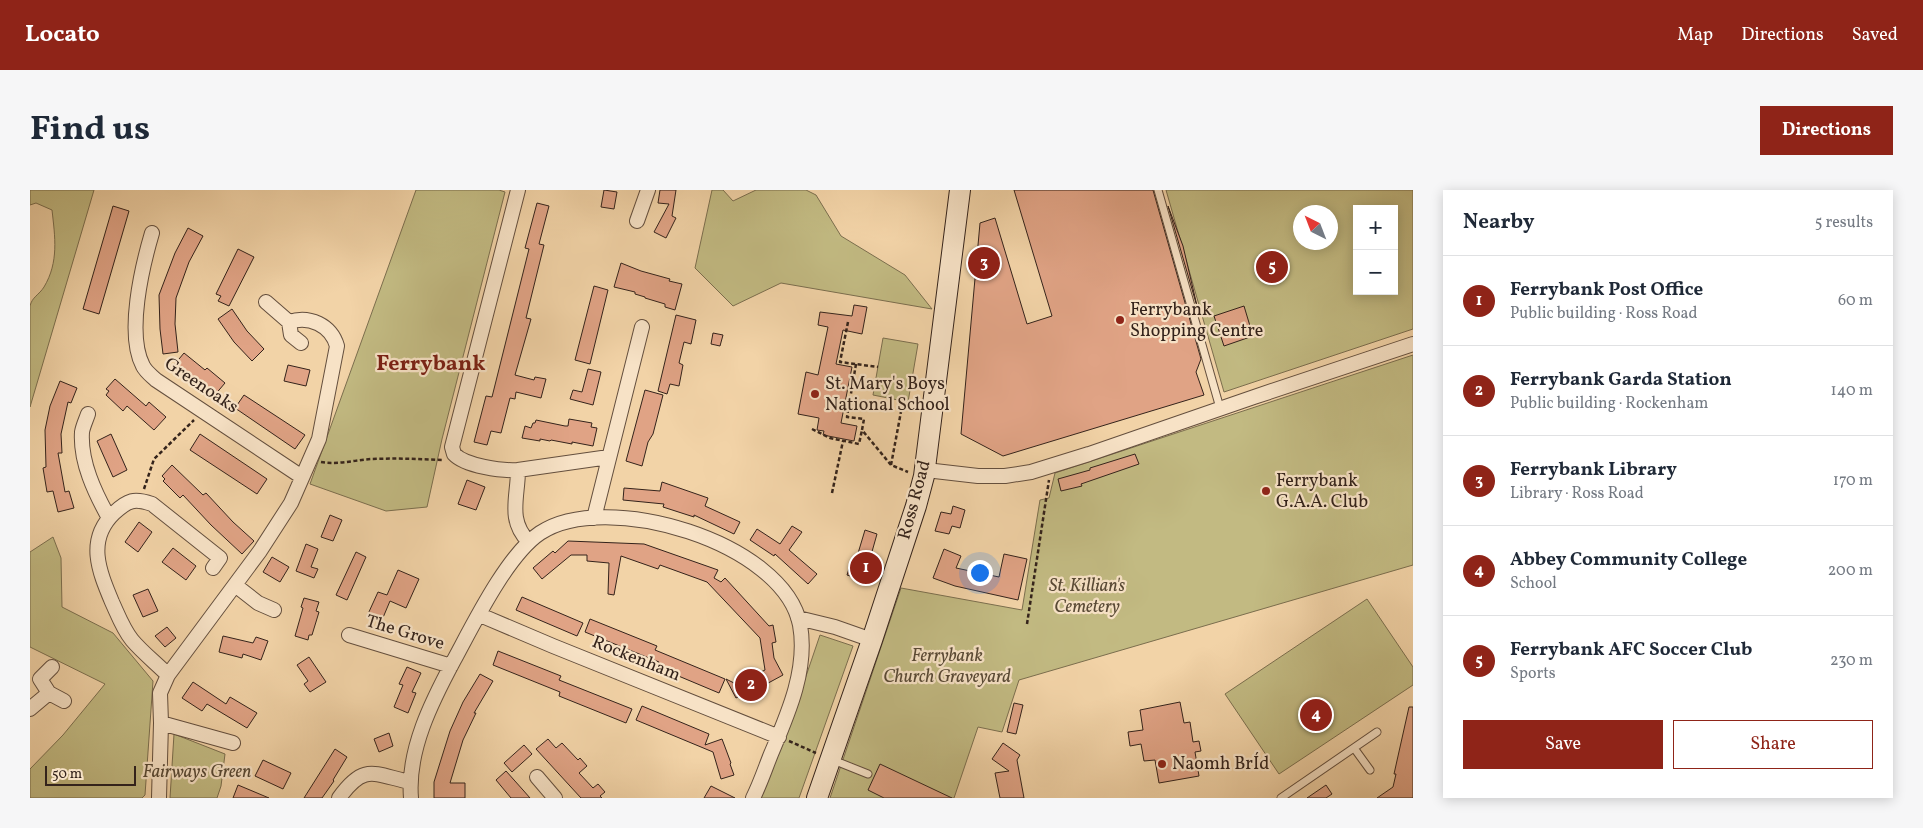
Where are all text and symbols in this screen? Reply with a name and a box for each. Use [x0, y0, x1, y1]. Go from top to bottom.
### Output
text: Locato [25, 18, 100, 52]
text: Map [1677, 23, 1713, 48]
text: Directions [1741, 23, 1824, 48]
text: Saved [1852, 23, 1898, 48]
text: Find us [30, 106, 150, 154]
button: Directions [1760, 106, 1893, 155]
north arrow [1293, 205, 1338, 250]
map controls [1353, 205, 1398, 295]
button: + [1353, 205, 1398, 250]
text: Nearby [1463, 208, 1534, 237]
text: 5 results [1815, 212, 1873, 234]
pin: 3 [968, 244, 1000, 282]
pin: 5 [1256, 248, 1288, 286]
button: − [1353, 250, 1398, 295]
text: Ferrybank Post Office [1510, 277, 1703, 303]
text: 1 [1476, 290, 1482, 312]
text: 60 m [1838, 290, 1873, 312]
place label: Ferrybank Shopping Centre [1130, 298, 1263, 344]
text: Public building · Ross Road [1510, 303, 1698, 325]
marker: Ferrybank Shopping Centre [1114, 314, 1126, 326]
district label: Ferrybank [376, 349, 486, 380]
street label: Greenoaks [159, 352, 243, 420]
text: Ferrybank Garda Station [1510, 367, 1732, 393]
place label: St. Mary's Boys National School [825, 372, 950, 418]
text: 2 [1475, 380, 1483, 402]
text: 140 m [1831, 380, 1873, 402]
marker: St. Mary's Boys National School [809, 388, 821, 400]
text: Public building · Rockenham [1510, 393, 1709, 415]
text: Ferrybank Library [1510, 457, 1677, 483]
street label: Ross Road [892, 458, 938, 542]
place label: Ferrybank G.A.A. Club [1276, 469, 1368, 515]
text: 3 [1475, 470, 1483, 492]
text: 170 m [1833, 470, 1873, 492]
text: Library · Ross Road [1510, 483, 1644, 505]
marker: Ferrybank G.A.A. Club [1260, 485, 1272, 497]
text: Abbey Community College [1510, 547, 1747, 573]
pin: 1 [850, 549, 882, 587]
your location [967, 560, 993, 586]
text: 4 [1474, 560, 1484, 582]
text: 200 m [1828, 560, 1873, 582]
text: School [1510, 573, 1557, 595]
park label: St. Killian's Cemetery [1049, 574, 1125, 620]
street label: The Grove [363, 609, 447, 657]
street label: Rockenham [588, 630, 684, 688]
text: Ferrybank AFC Soccer Club [1510, 637, 1752, 663]
park label: Ferrybank Church Graveyard [883, 644, 1011, 690]
text: 5 [1475, 650, 1483, 672]
text: 230 m [1830, 650, 1873, 672]
text: Sports [1510, 663, 1556, 685]
pin: 2 [735, 666, 767, 704]
pin: 4 [1300, 696, 1332, 734]
button: Save [1463, 720, 1663, 769]
button: Share [1673, 720, 1873, 769]
place label: Naomh BrÍd [1172, 752, 1269, 777]
marker: Naomh BrÍd [1156, 758, 1168, 770]
park label: Fairways Green [143, 760, 251, 785]
scale bar [45, 763, 136, 786]
text: 50 m [52, 765, 82, 784]

